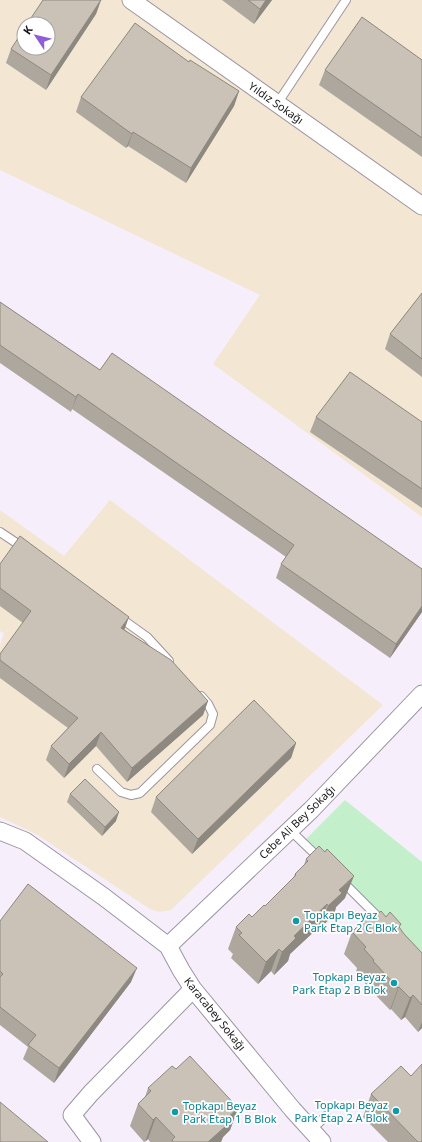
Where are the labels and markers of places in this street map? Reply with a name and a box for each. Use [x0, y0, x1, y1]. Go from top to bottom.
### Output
place label: Topkapı Beyaz Park Etap 2 C Blok [304, 907, 398, 935]
marker: Topkapı Beyaz Park Etap 2 C Blok [291, 916, 301, 926]
place label: Topkapı Beyaz Park Etap 2 B Blok [292, 969, 386, 997]
marker: Topkapı Beyaz Park Etap 2 B Blok [389, 978, 399, 988]
place label: Topkapı Beyaz Park Etap 2 A Blok [294, 1097, 388, 1125]
place label: Topkapı Beyaz Park Etap 1 B Blok [183, 1098, 277, 1126]
marker: Topkapı Beyaz Park Etap 2 A Blok [391, 1106, 401, 1116]
marker: Topkapı Beyaz Park Etap 1 B Blok [170, 1107, 180, 1117]

